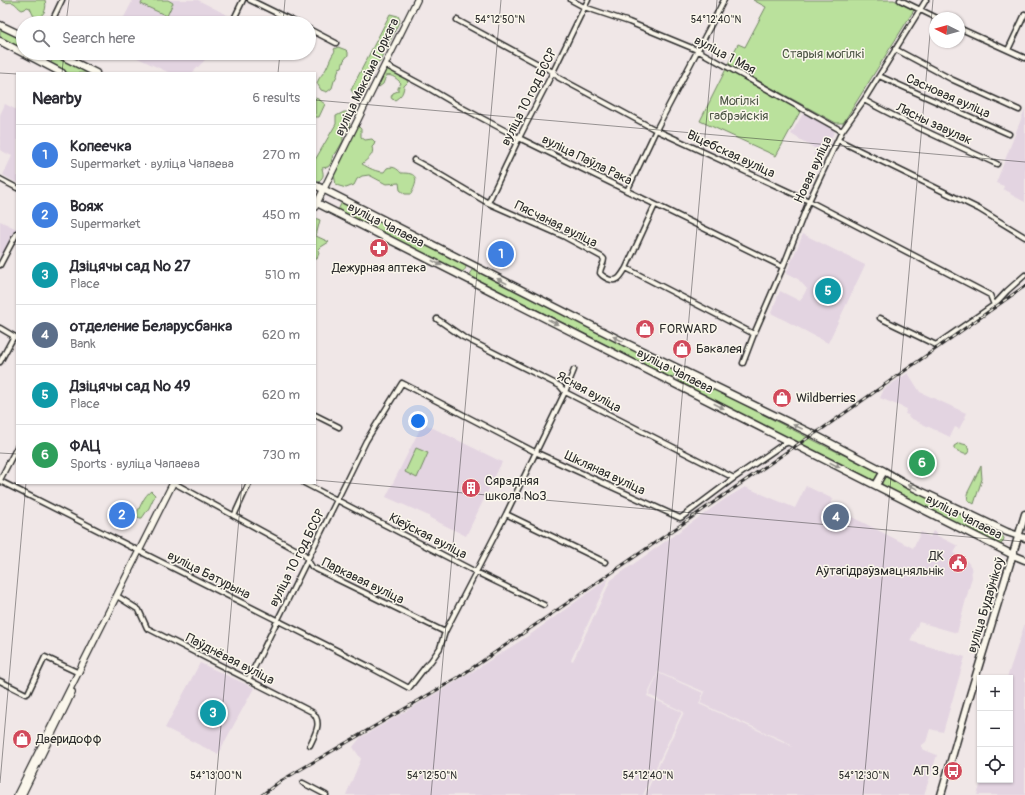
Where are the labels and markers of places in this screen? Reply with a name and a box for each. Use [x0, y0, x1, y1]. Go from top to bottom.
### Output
pharmacy icon: Дежурная аптека [368, 237, 390, 259]
pin: 1 [488, 239, 514, 269]
place label: Дежурная аптека [331, 260, 426, 276]
pin: 5 [815, 276, 841, 306]
shop icon: FORWARD [634, 318, 656, 340]
place label: FORWARD [659, 321, 717, 337]
shop icon: Бакалея [671, 338, 693, 360]
place label: Бакалея [696, 341, 742, 357]
shop icon: Wildberries [771, 387, 793, 409]
place label: Wildberries [796, 390, 856, 406]
pin: 6 [909, 448, 935, 478]
place label: Сярэдняя школа №3 [485, 473, 547, 504]
building icon: Сярэдняя школа №3 [460, 477, 482, 499]
pin: 2 [109, 500, 135, 530]
pin: 4 [823, 502, 849, 532]
place label: ДК Аўтагідраўзмацняльнік [815, 548, 944, 579]
public building icon: ДК Аўтагідраўзмацняльнік [947, 552, 969, 574]
pin: 3 [200, 698, 226, 728]
shop icon: Дверидофф [11, 728, 33, 750]
place label: Дверидофф [35, 731, 102, 747]
bus stop icon: АП 3 [942, 760, 964, 782]
place label: АП 3 [913, 763, 939, 779]

